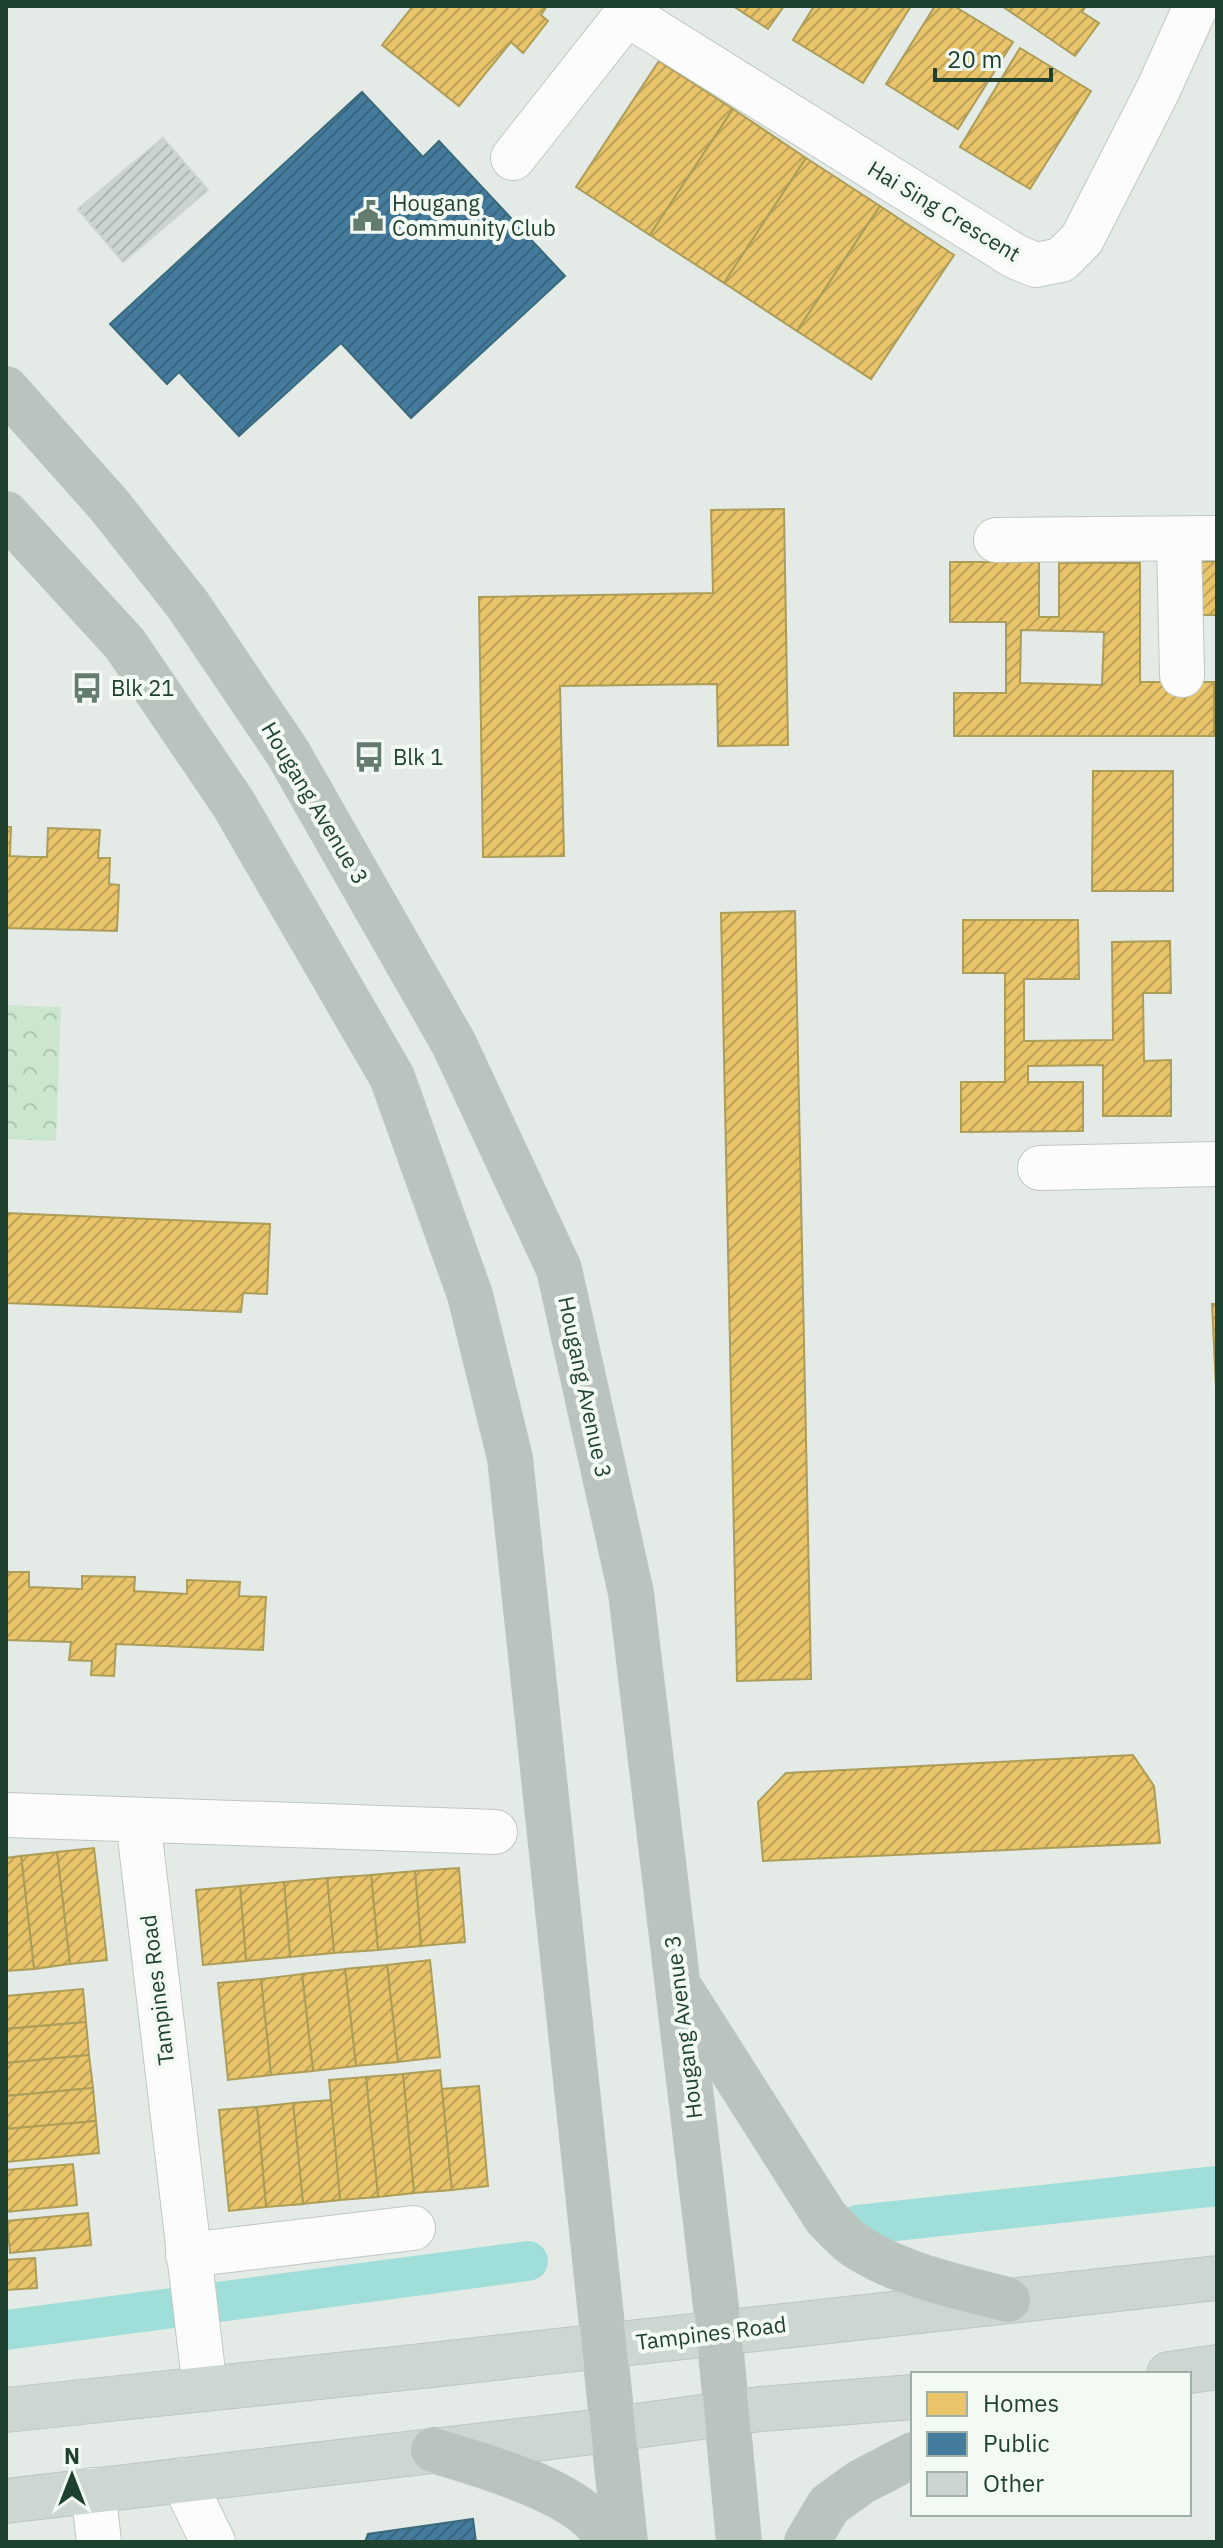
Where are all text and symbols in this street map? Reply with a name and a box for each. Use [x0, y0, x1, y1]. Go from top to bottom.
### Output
scale bar [935, 32, 1051, 82]
text: 20 m [947, 43, 1002, 75]
street label: Hai Sing Crescent [863, 154, 1026, 268]
place label: Hougang Community Club [392, 188, 556, 242]
public building icon: Hougang Community Club [351, 199, 385, 233]
bus stop icon: Blk 21 [70, 671, 104, 705]
place label: Blk 21 [111, 673, 175, 702]
street label: Hougang Avenue 3 [255, 716, 375, 889]
bus stop icon: Blk 1 [352, 740, 386, 774]
place label: Blk 1 [393, 742, 443, 771]
street label: Hougang Avenue 3 [552, 1293, 619, 1480]
street label: Tampines Road [133, 1913, 180, 2067]
street label: Hougang Avenue 3 [657, 1934, 708, 2121]
street label: Tampines Road [634, 2309, 788, 2356]
legend [911, 2372, 1191, 2516]
text: Homes [983, 2387, 1059, 2419]
text: Public [983, 2427, 1050, 2459]
north arrow [32, 2436, 112, 2516]
text: N [64, 2441, 80, 2470]
text: Other [983, 2467, 1044, 2499]

